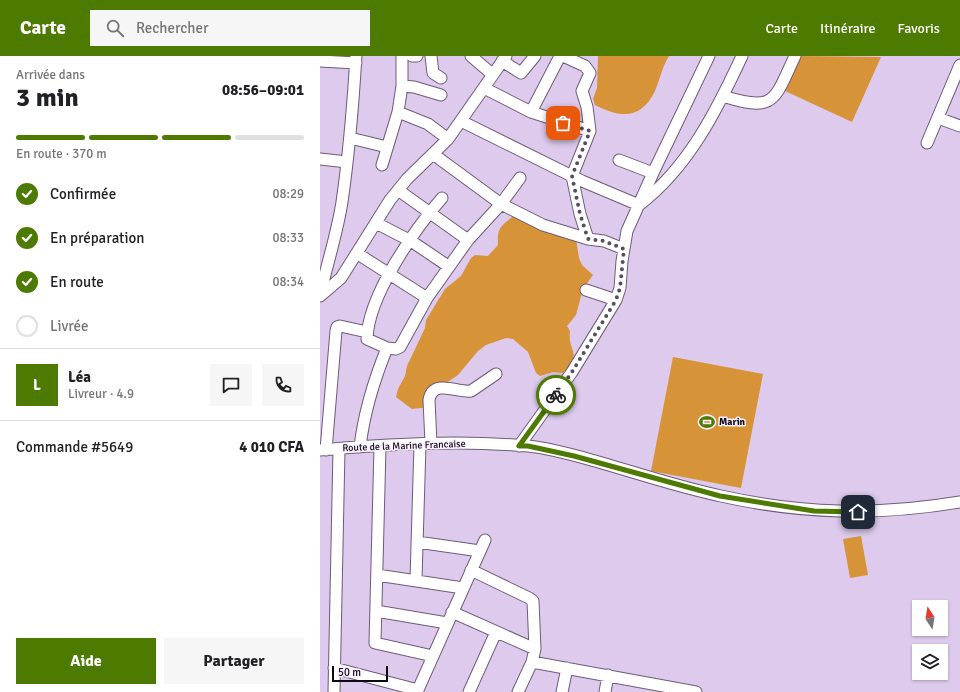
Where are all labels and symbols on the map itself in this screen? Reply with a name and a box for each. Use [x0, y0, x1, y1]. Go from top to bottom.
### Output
pin [546, 106, 580, 140]
courier [536, 375, 576, 415]
sports icon: Marin [698, 413, 716, 431]
place label: Marin [719, 416, 746, 428]
street label: Route de la Marine Francaise [342, 438, 466, 454]
pin [841, 495, 875, 529]
north arrow [912, 600, 948, 636]
scale bar [332, 664, 388, 683]

